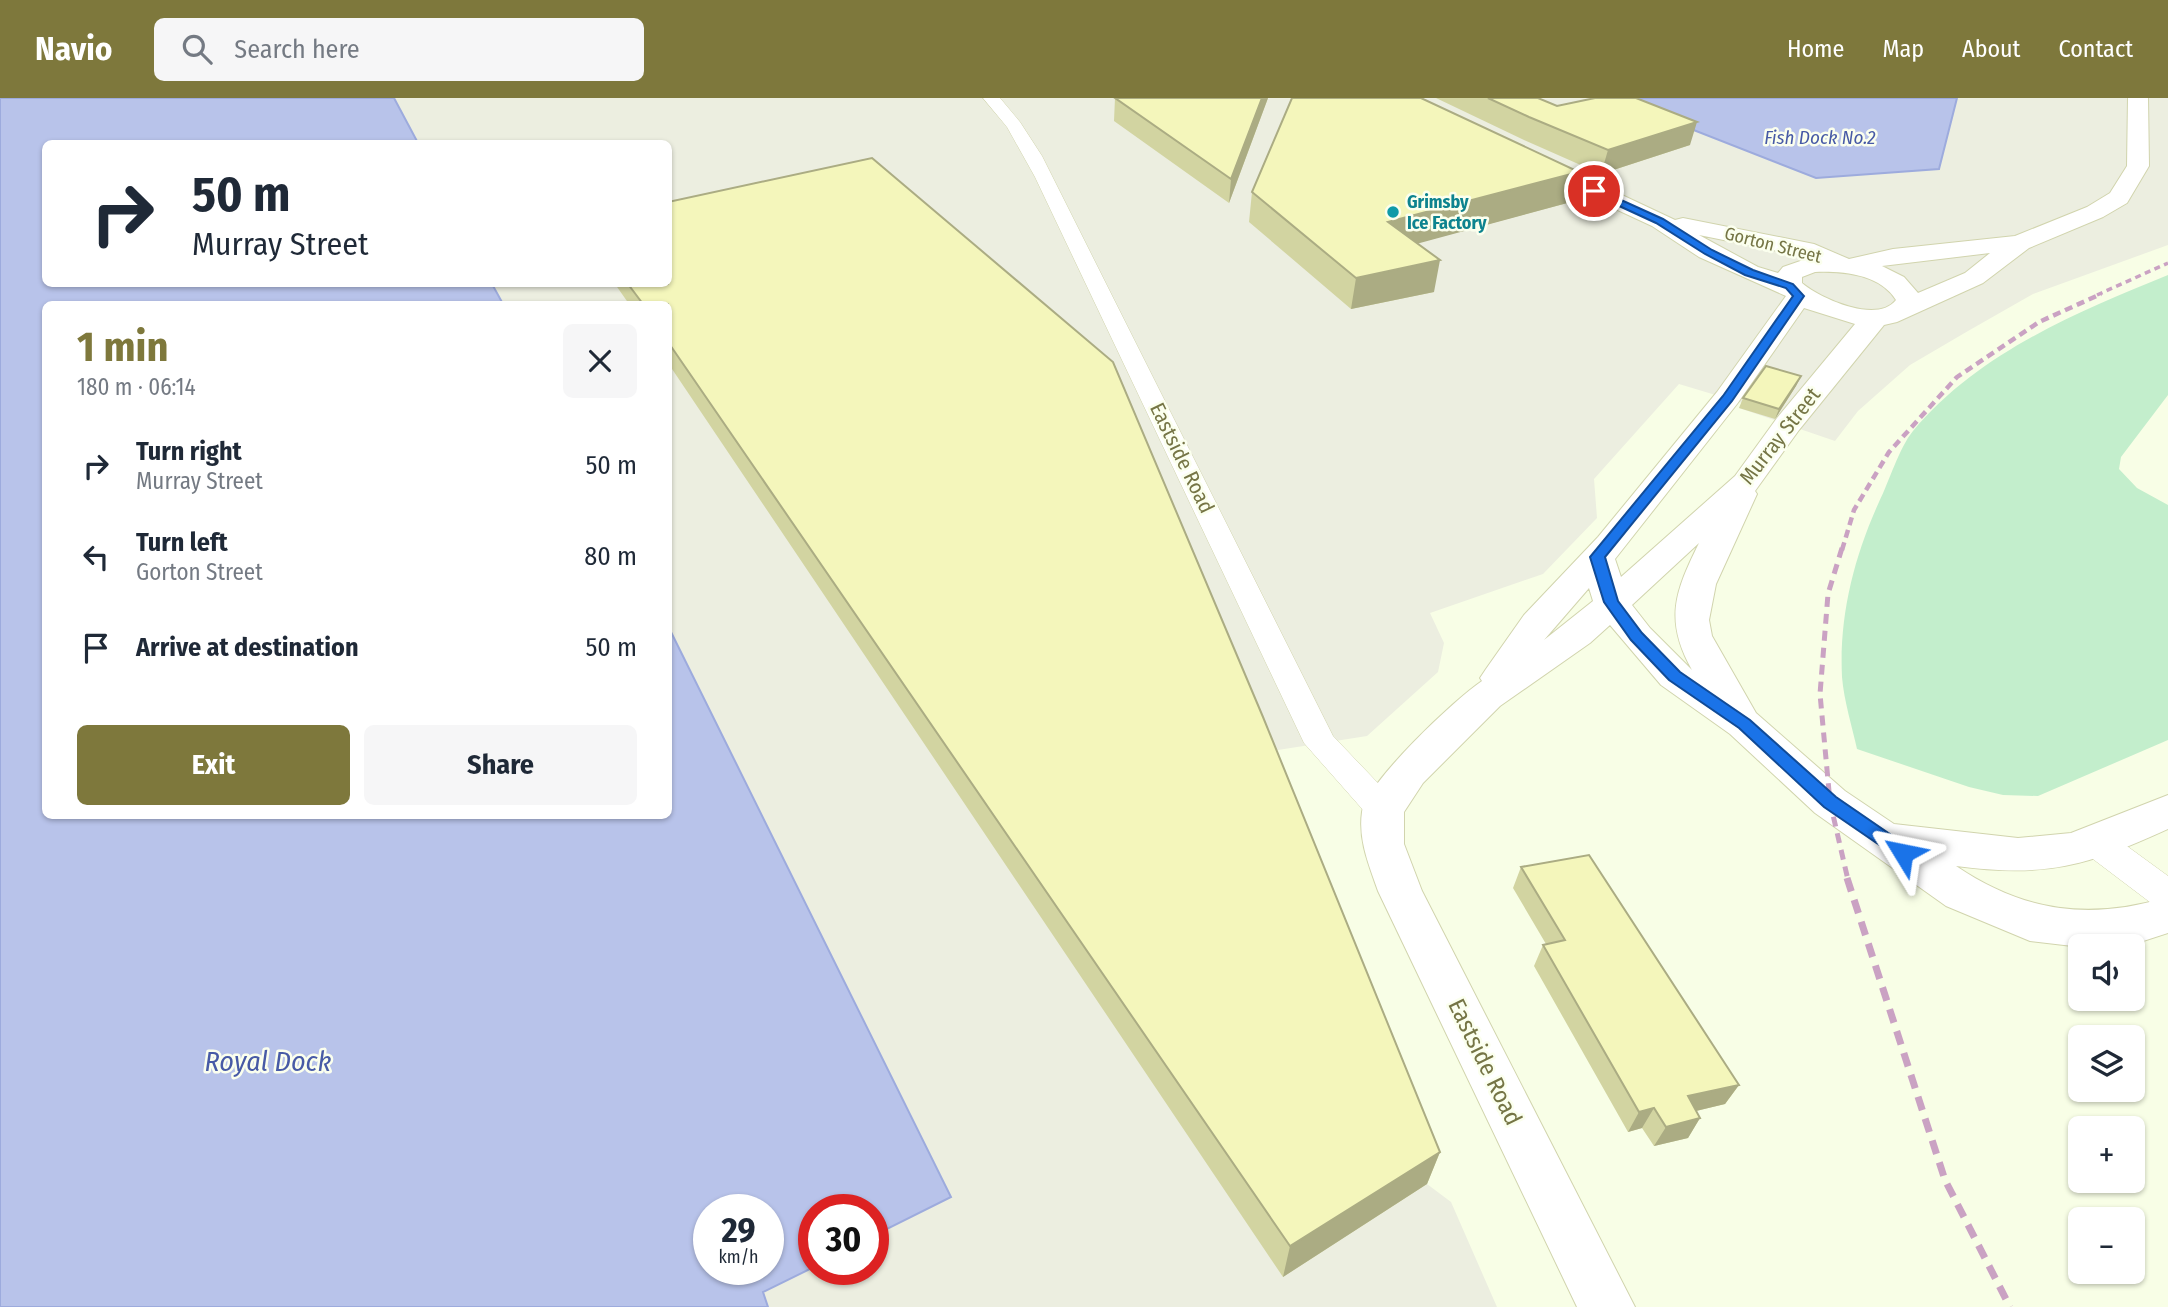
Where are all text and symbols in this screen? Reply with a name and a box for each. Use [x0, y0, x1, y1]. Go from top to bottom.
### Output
search box [154, 18, 644, 81]
text: Navio [35, 29, 112, 69]
icon: search [178, 30, 216, 68]
text: Search here [234, 34, 360, 65]
text: Home [1787, 35, 1844, 63]
text: Map [1882, 35, 1924, 63]
text: About [1962, 35, 2020, 63]
text: Contact [2058, 35, 2133, 63]
water label: Fish Dock No.2 [1764, 126, 1876, 149]
pin [1564, 161, 1624, 221]
text: 50 m [192, 165, 290, 224]
icon: right [77, 168, 168, 259]
icon: arrive [1575, 172, 1613, 210]
place label: Grimsby Ice Factory [1407, 191, 1487, 234]
marker: Grimsby Ice Factory [1385, 204, 1401, 220]
street label: Gorton Street [1722, 222, 1824, 268]
text: Murray Street [192, 225, 369, 263]
text: 1 min [77, 322, 168, 372]
button: close [563, 324, 637, 398]
text: 180 m · 06:14 [77, 373, 196, 401]
street label: Murray Street [1734, 382, 1826, 490]
street label: Eastside Road [1144, 398, 1220, 518]
text: Turn right [136, 436, 242, 467]
icon: right [77, 447, 115, 485]
text: 50 m [585, 450, 637, 481]
text: Murray Street [136, 467, 263, 495]
text: Turn left [136, 527, 228, 558]
icon: left [77, 538, 115, 576]
text: 80 m [584, 541, 637, 572]
text: Gorton Street [136, 558, 263, 586]
icon: arrive [77, 629, 115, 667]
text: Arrive at destination [136, 632, 359, 663]
text: 50 m [585, 632, 637, 663]
button: Exit [77, 725, 350, 805]
button: Share [364, 725, 637, 805]
position arrow [1866, 816, 1940, 890]
map controls [2068, 934, 2145, 1284]
button: sound [2068, 934, 2145, 1011]
street label: Eastside Road [1442, 994, 1528, 1130]
button: layers [2068, 1025, 2145, 1102]
water label: Royal Dock [205, 1045, 332, 1078]
button: + [2068, 1116, 2145, 1193]
speed limit sign: 30 [798, 1194, 889, 1285]
button: − [2068, 1207, 2145, 1284]
text: 29 [721, 1209, 756, 1251]
text: km/h [718, 1246, 759, 1268]

